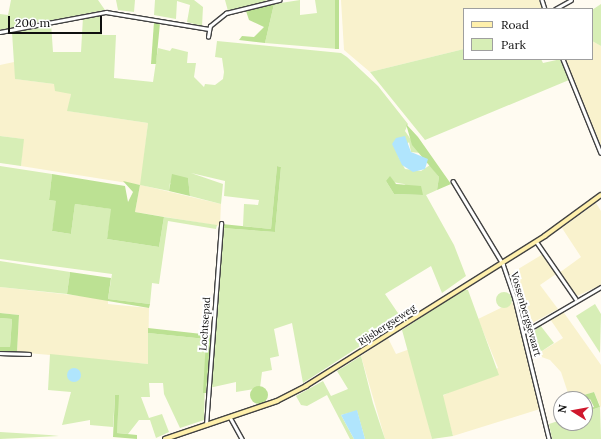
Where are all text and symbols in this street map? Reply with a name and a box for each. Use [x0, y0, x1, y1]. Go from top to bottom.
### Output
scale bar [10, 8, 104, 34]
legend [463, 8, 593, 60]
text: 200 m [15, 15, 50, 30]
text: Road [501, 17, 529, 32]
text: Park [501, 37, 526, 52]
street label: Vossenbergsevaart [508, 270, 544, 358]
street label: Lochtsepad [197, 297, 213, 351]
street label: Rijsbergseweg [356, 302, 418, 348]
north arrow [553, 391, 593, 431]
text: N [555, 403, 570, 414]

